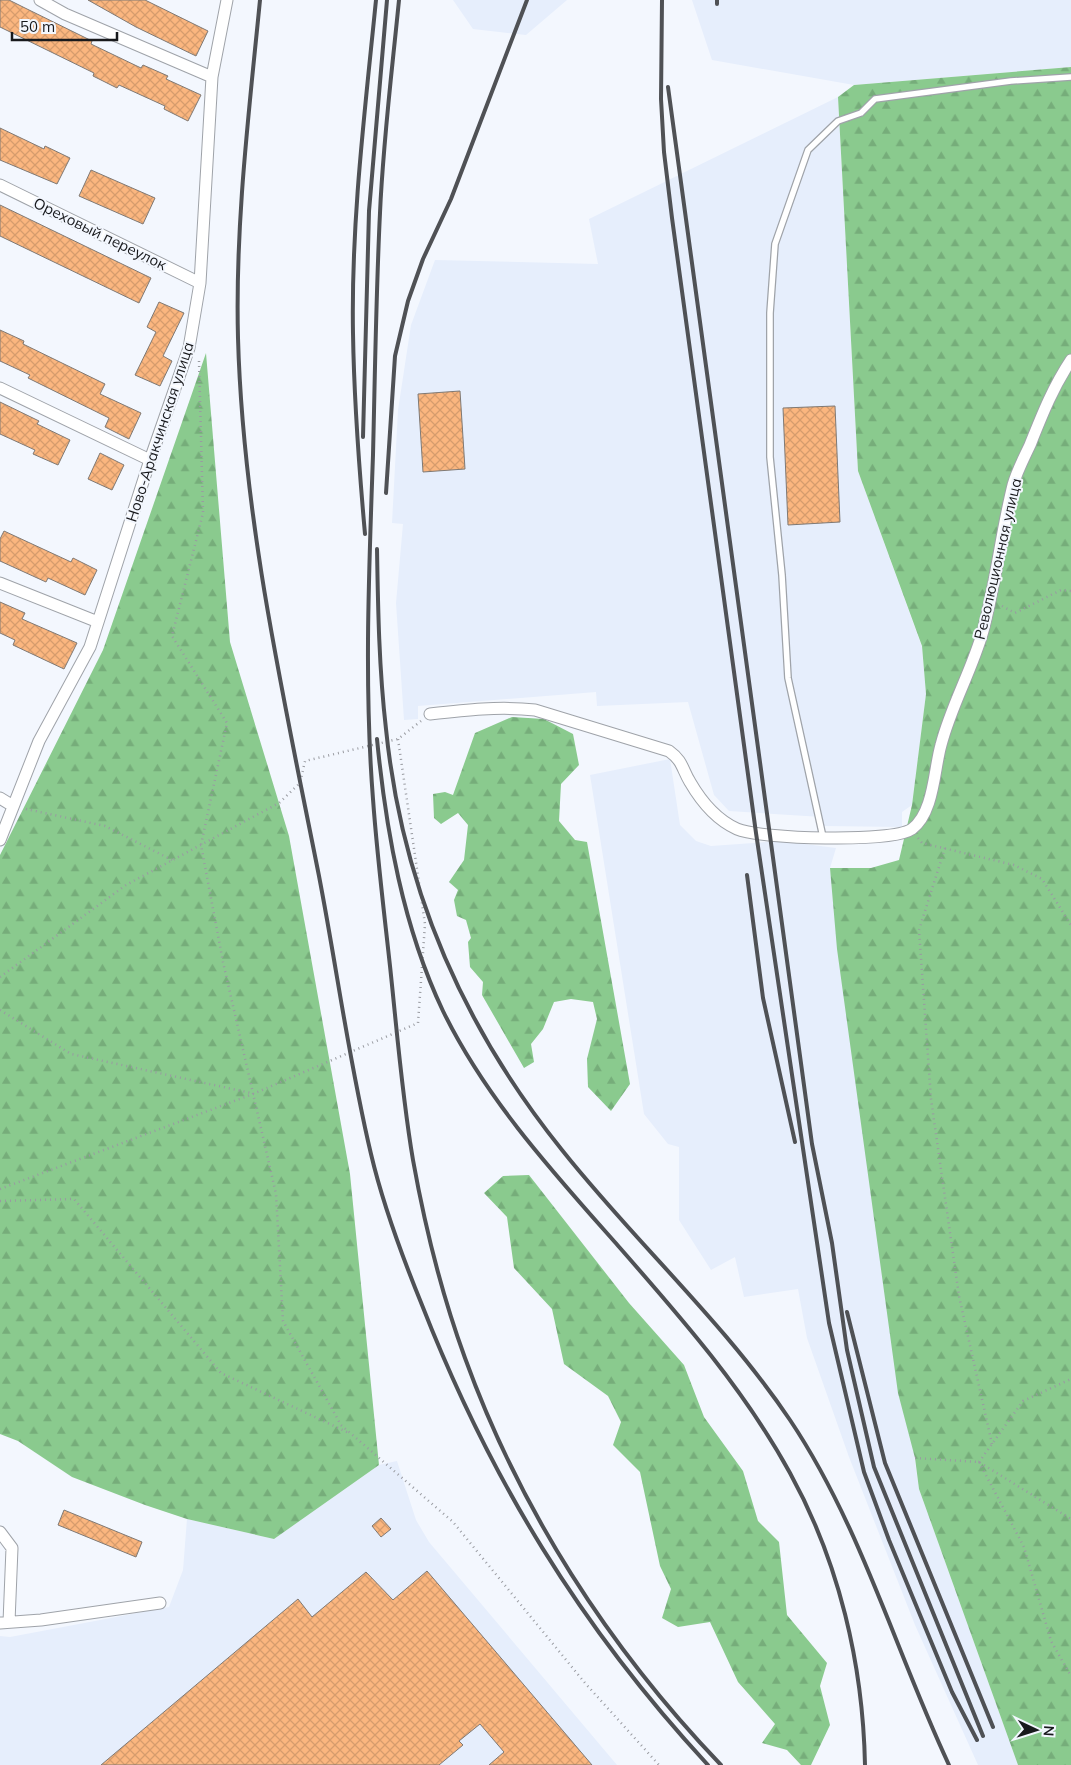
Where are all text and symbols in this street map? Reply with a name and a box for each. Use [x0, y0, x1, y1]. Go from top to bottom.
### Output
scale bar [12, 10, 118, 42]
text: 50 m [20, 17, 55, 36]
street label: Ореховый переулок [31, 193, 171, 274]
street label: Ново-Аракчинская улица [121, 339, 198, 524]
street label: Революционная улица [970, 476, 1025, 641]
north arrow [1011, 1705, 1061, 1755]
text: N [1040, 1725, 1058, 1737]

